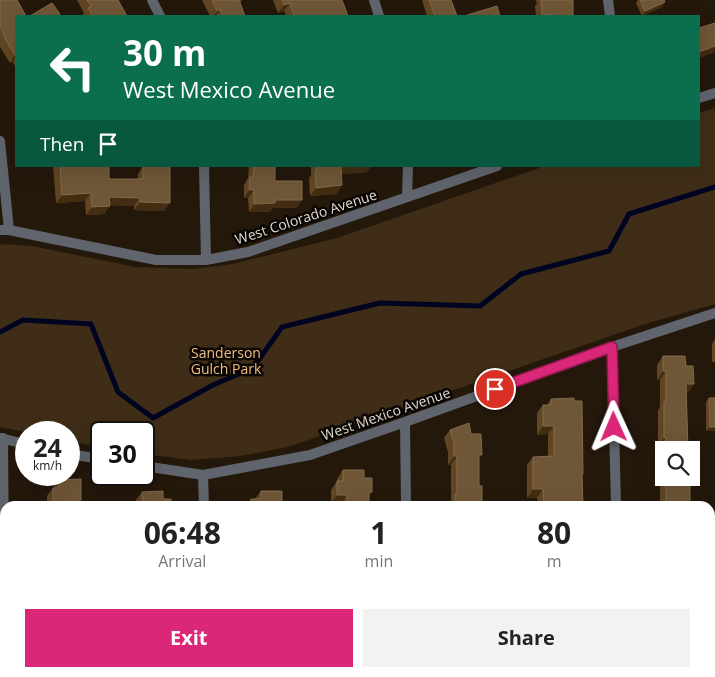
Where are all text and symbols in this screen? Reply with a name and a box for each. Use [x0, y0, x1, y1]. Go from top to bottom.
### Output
text: 30 m [123, 29, 206, 76]
icon: left [40, 35, 105, 100]
text: West Mexico Avenue [123, 74, 335, 104]
icon: arrive [94, 130, 122, 158]
text: Then [40, 131, 84, 157]
street label: West Colorado Avenue [232, 185, 379, 248]
park label: Sanderson Gulch Park [191, 343, 262, 378]
pin [474, 368, 516, 410]
icon: arrive [481, 375, 509, 403]
street label: West Mexico Avenue [319, 383, 453, 444]
position arrow [587, 400, 639, 452]
speed limit sign: 30 [90, 421, 155, 486]
text: 24 [33, 430, 62, 464]
map controls [655, 441, 700, 486]
button: search [655, 441, 700, 486]
text: km/h [33, 457, 62, 474]
text: 06:48 [144, 512, 221, 553]
text: 1 [370, 512, 387, 553]
text: 80 [537, 512, 571, 553]
text: Arrival [158, 550, 206, 572]
text: min [365, 550, 393, 572]
text: m [547, 550, 562, 572]
button: Exit [25, 609, 353, 667]
button: Share [363, 609, 690, 667]

